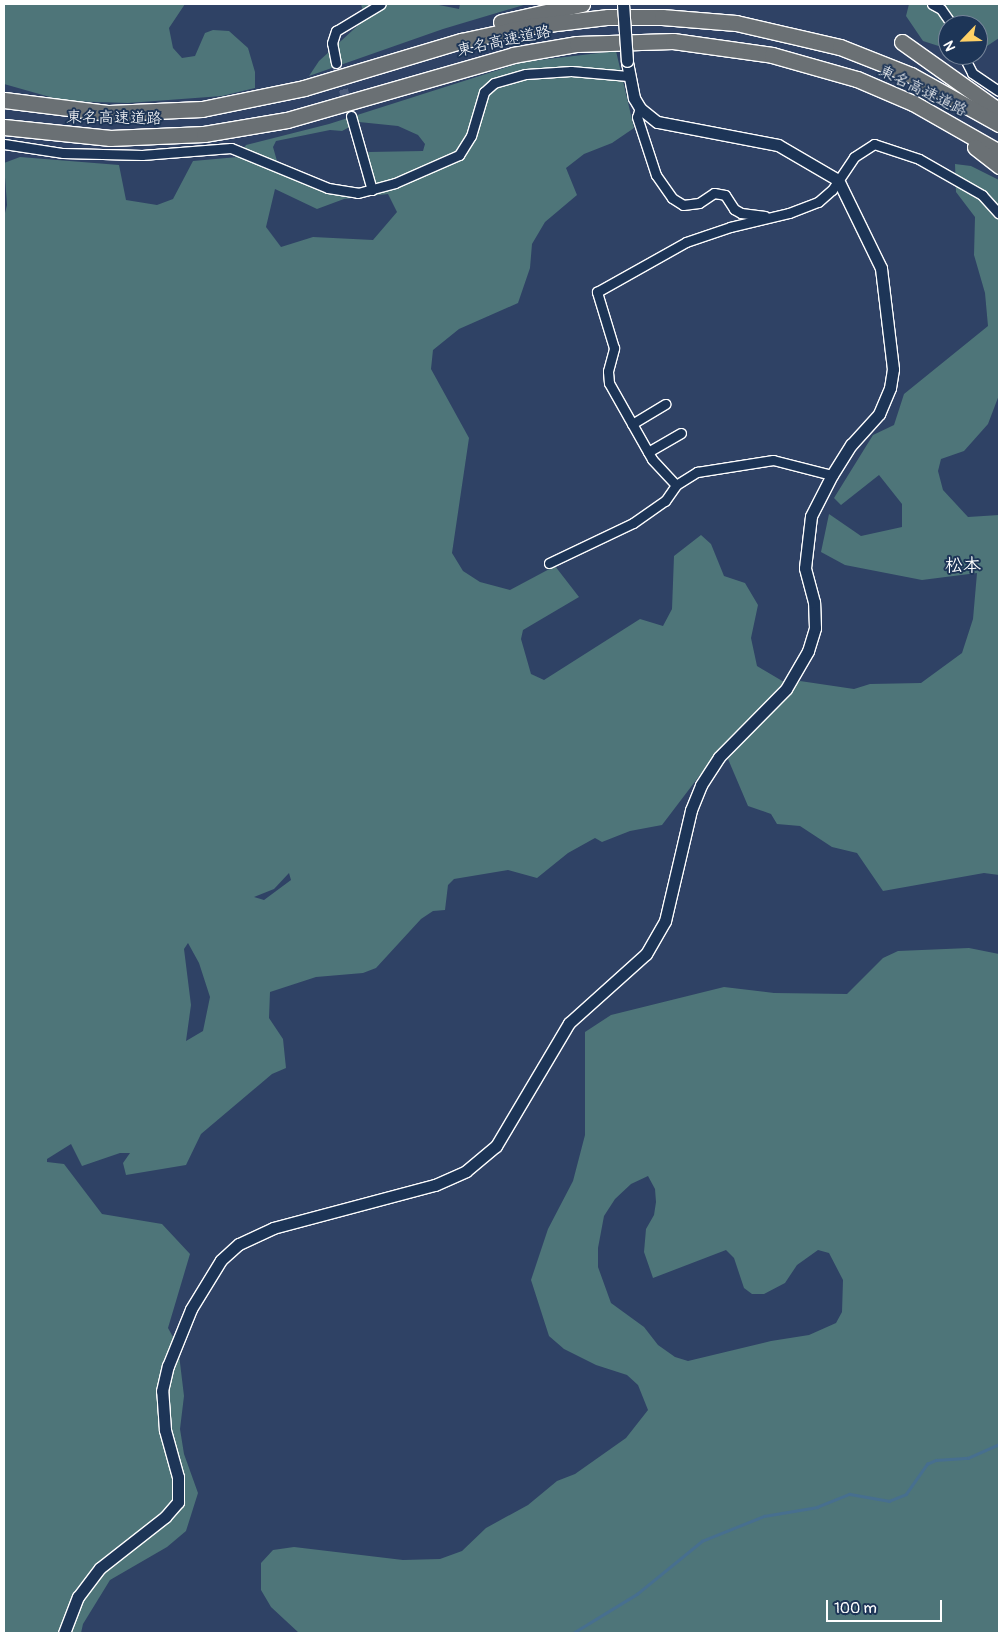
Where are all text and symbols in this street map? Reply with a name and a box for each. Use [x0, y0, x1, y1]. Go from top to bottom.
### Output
north arrow [938, 15, 988, 65]
street label: 東名高速道路 [455, 22, 553, 60]
text: N [940, 38, 959, 54]
street label: 東名高速道路 [876, 61, 970, 121]
street label: 東名高速道路 [66, 108, 162, 128]
district label: 松本 [945, 555, 981, 577]
scale bar [828, 1590, 944, 1622]
text: 100 m [834, 1599, 877, 1618]

